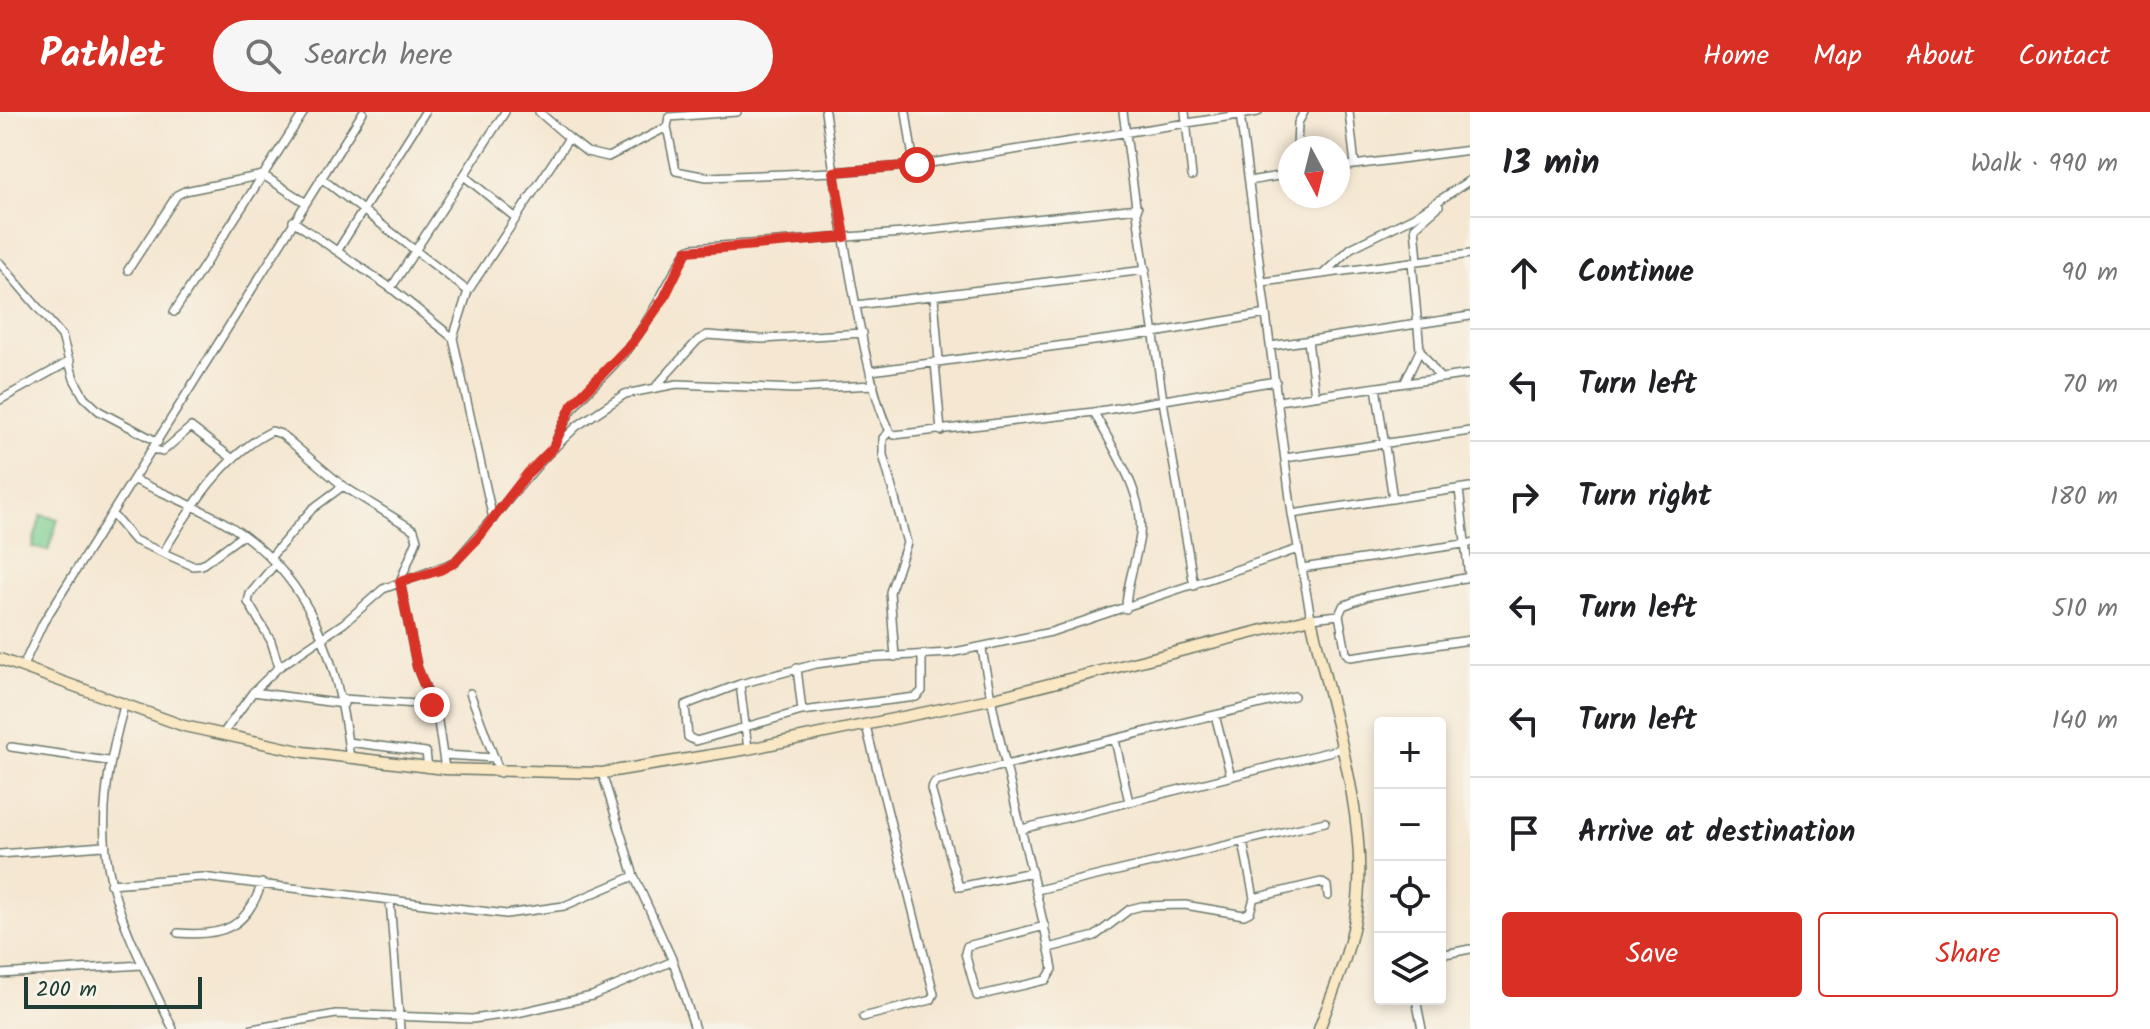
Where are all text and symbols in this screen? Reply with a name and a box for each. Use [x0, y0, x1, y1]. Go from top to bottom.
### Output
search box [213, 20, 773, 92]
text: Pathlet [40, 26, 165, 86]
text: Search here [305, 32, 452, 80]
icon: search [241, 34, 285, 78]
text: Home [1703, 34, 1769, 79]
text: Map [1813, 34, 1862, 79]
text: About [1906, 34, 1974, 79]
text: Contact [2018, 34, 2110, 79]
north arrow [1278, 136, 1350, 208]
text: 13 min [1502, 137, 1599, 191]
text: Walk · 990 m [1970, 143, 2118, 185]
route start [899, 147, 935, 183]
text: Continue [1578, 249, 1694, 297]
icon: ahead [1502, 251, 1546, 295]
text: 90 m [2061, 252, 2118, 294]
text: Turn left [1578, 361, 1697, 409]
icon: left [1502, 363, 1546, 407]
text: 70 m [2062, 364, 2118, 406]
text: Turn right [1578, 473, 1711, 521]
icon: right [1502, 475, 1546, 519]
text: 180 m [2050, 476, 2118, 518]
text: Turn left [1578, 585, 1697, 633]
icon: left [1502, 587, 1546, 631]
text: 510 m [2052, 588, 2118, 630]
route end [414, 687, 450, 723]
text: Turn left [1578, 697, 1697, 745]
icon: left [1502, 699, 1546, 743]
text: 140 m [2051, 700, 2118, 742]
map controls [1374, 717, 1446, 1005]
button: + [1374, 717, 1446, 789]
button: − [1374, 789, 1446, 861]
text: Arrive at destination [1578, 809, 1855, 857]
icon: arrive [1502, 811, 1546, 855]
button: locate [1374, 861, 1446, 933]
button: Save [1502, 912, 1802, 997]
button: Share [1818, 912, 2118, 997]
button: layers [1374, 933, 1446, 1005]
scale bar [24, 973, 202, 1009]
text: 200 m [36, 973, 97, 1008]

